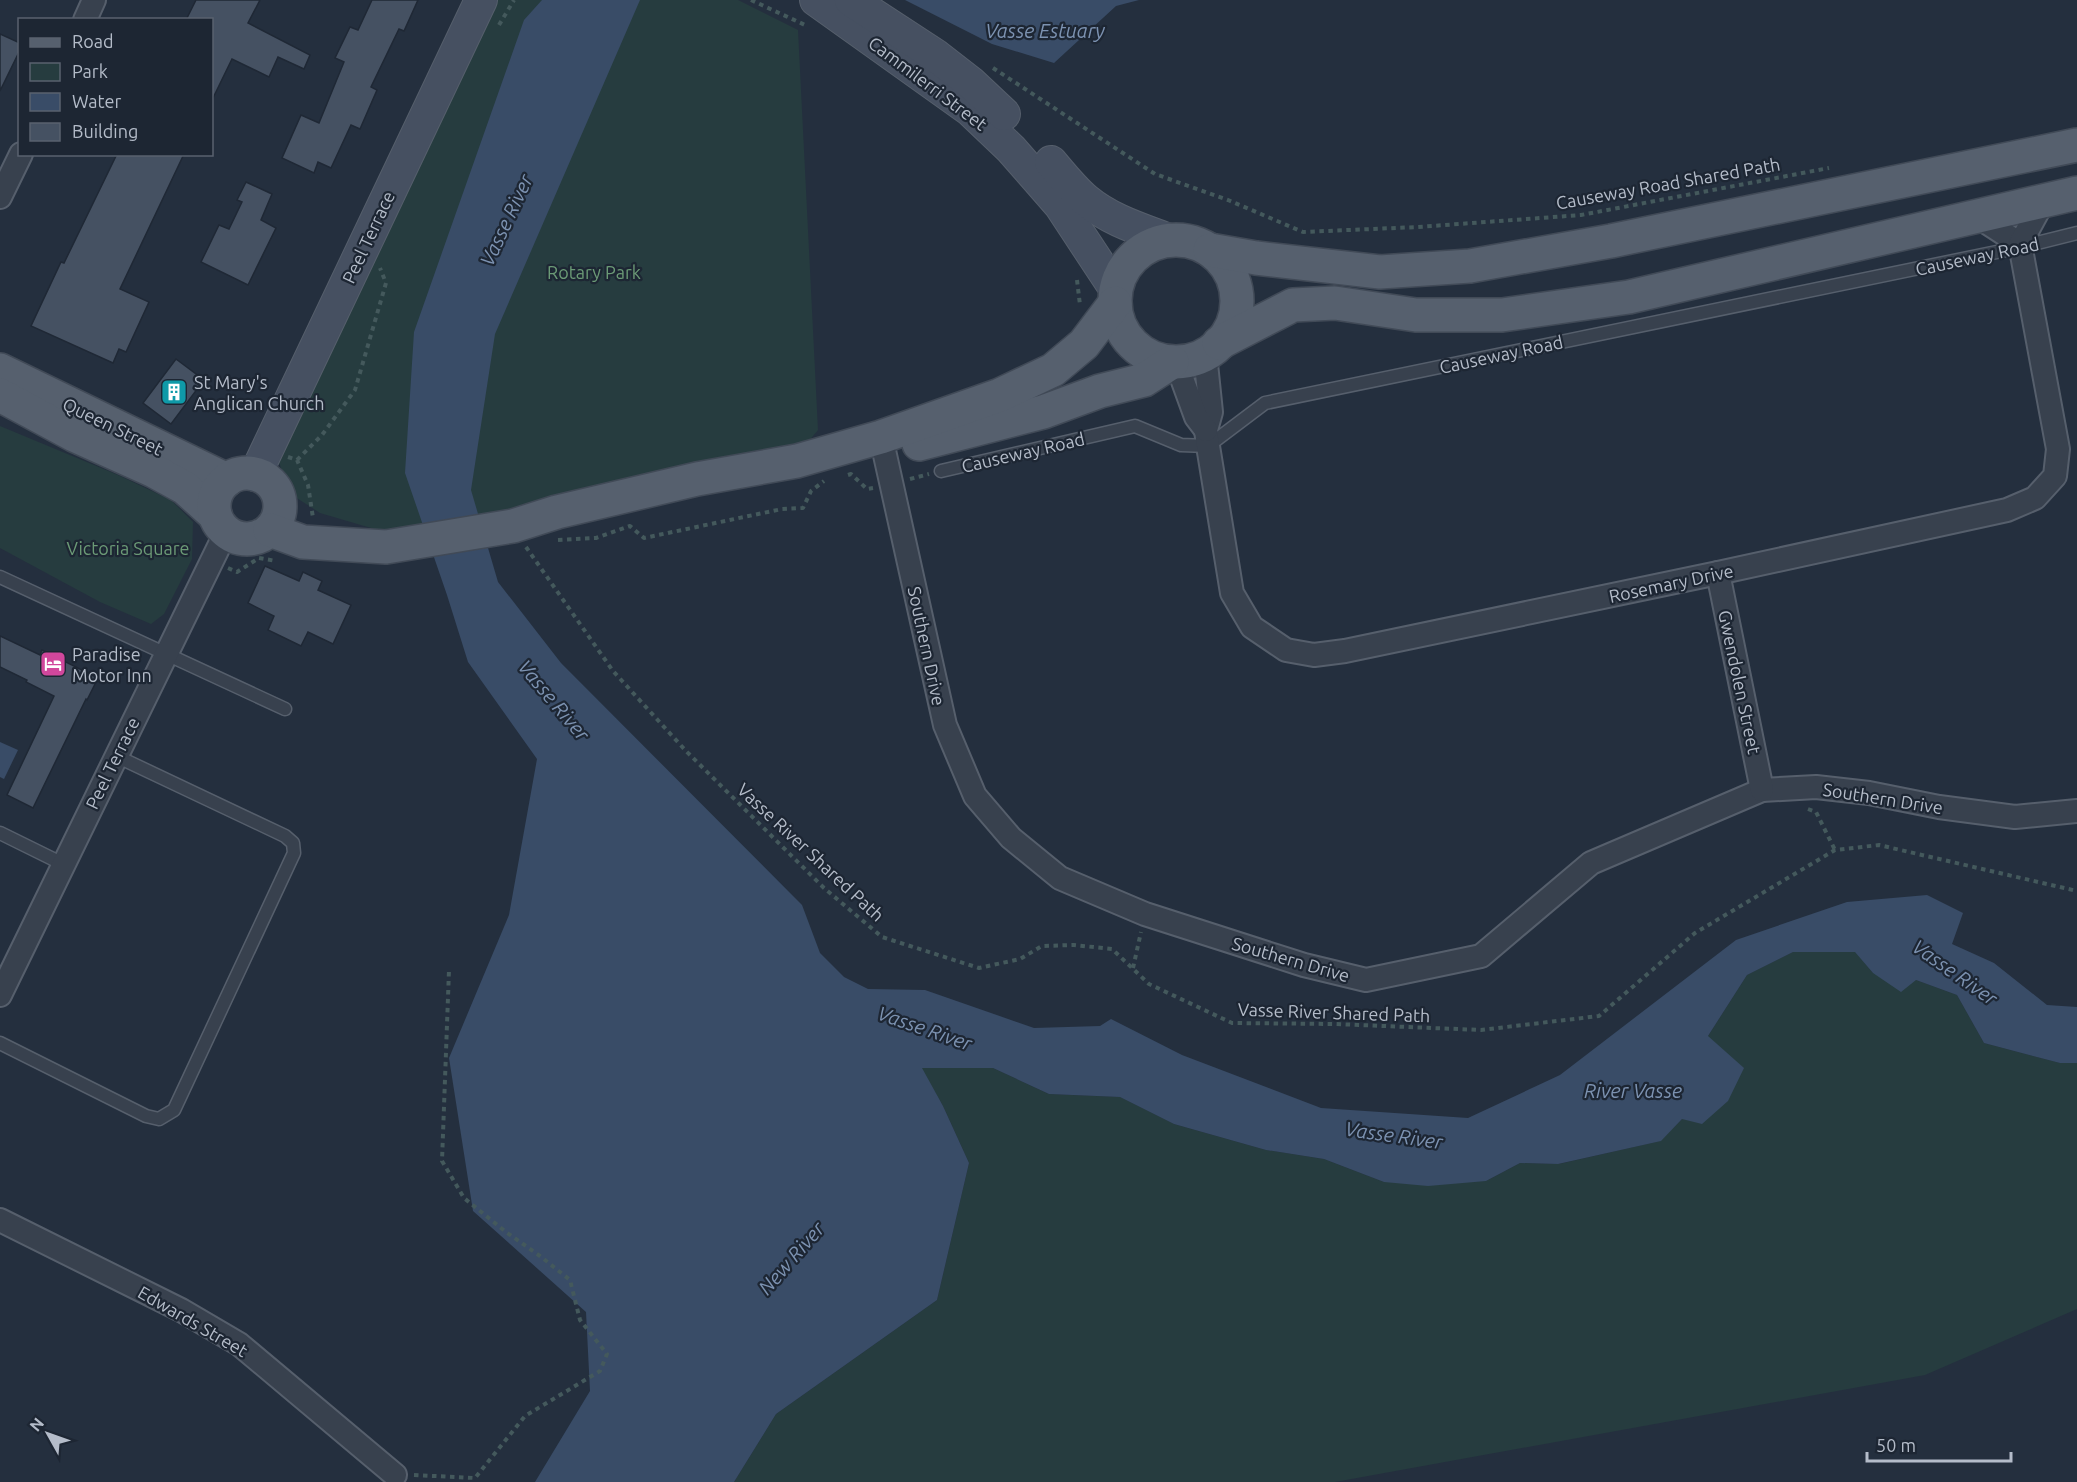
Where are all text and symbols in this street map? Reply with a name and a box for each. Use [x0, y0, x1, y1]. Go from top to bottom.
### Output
legend [18, 18, 213, 156]
water label: Vasse Estuary [985, 19, 1105, 42]
text: Road [72, 31, 114, 51]
street label: Cammilerri Street [865, 32, 991, 134]
text: Park [72, 61, 108, 81]
text: Water [72, 91, 122, 111]
text: Building [72, 121, 138, 141]
street label: Causeway Road Shared Path [1554, 153, 1782, 213]
water label: Vasse River [475, 169, 538, 269]
street label: Peel Terrace [338, 188, 398, 286]
street label: Causeway Road [1913, 233, 2041, 279]
park label: Rotary Park [547, 262, 641, 282]
street label: Causeway Road [1437, 331, 1565, 377]
place label: St Mary's Anglican Church [194, 372, 324, 413]
building icon: St Mary's Anglican Church [159, 377, 189, 407]
street label: Queen Street [59, 393, 166, 460]
street label: Causeway Road [959, 428, 1087, 476]
park label: Victoria Square [66, 538, 190, 558]
street label: Rosemary Drive [1607, 560, 1735, 606]
street label: Southern Drive [905, 585, 949, 707]
street label: Gwendolen Street [1715, 608, 1765, 756]
place label: Paradise Motor Inn [72, 644, 152, 685]
hotel icon: Paradise Motor Inn [38, 649, 68, 679]
water label: Vasse River [514, 655, 595, 746]
street label: Peel Terrace [81, 714, 143, 812]
street label: Vasse River Shared Path [734, 779, 888, 925]
street label: Southern Drive [1822, 779, 1944, 817]
street label: Southern Drive [1230, 933, 1352, 985]
water label: Vasse River [1908, 934, 2003, 1010]
street label: Vasse River Shared Path [1237, 999, 1431, 1025]
water label: Vasse River [875, 1001, 976, 1055]
water label: River Vasse [1584, 1079, 1682, 1102]
water label: Vasse River [1344, 1117, 1446, 1153]
water label: New River [753, 1216, 830, 1299]
street label: Edwards Street [135, 1282, 251, 1360]
north arrow [18, 1404, 78, 1464]
text: N [26, 1414, 47, 1435]
scale bar [1867, 1425, 2011, 1463]
text: 50 m [1876, 1435, 1916, 1455]

